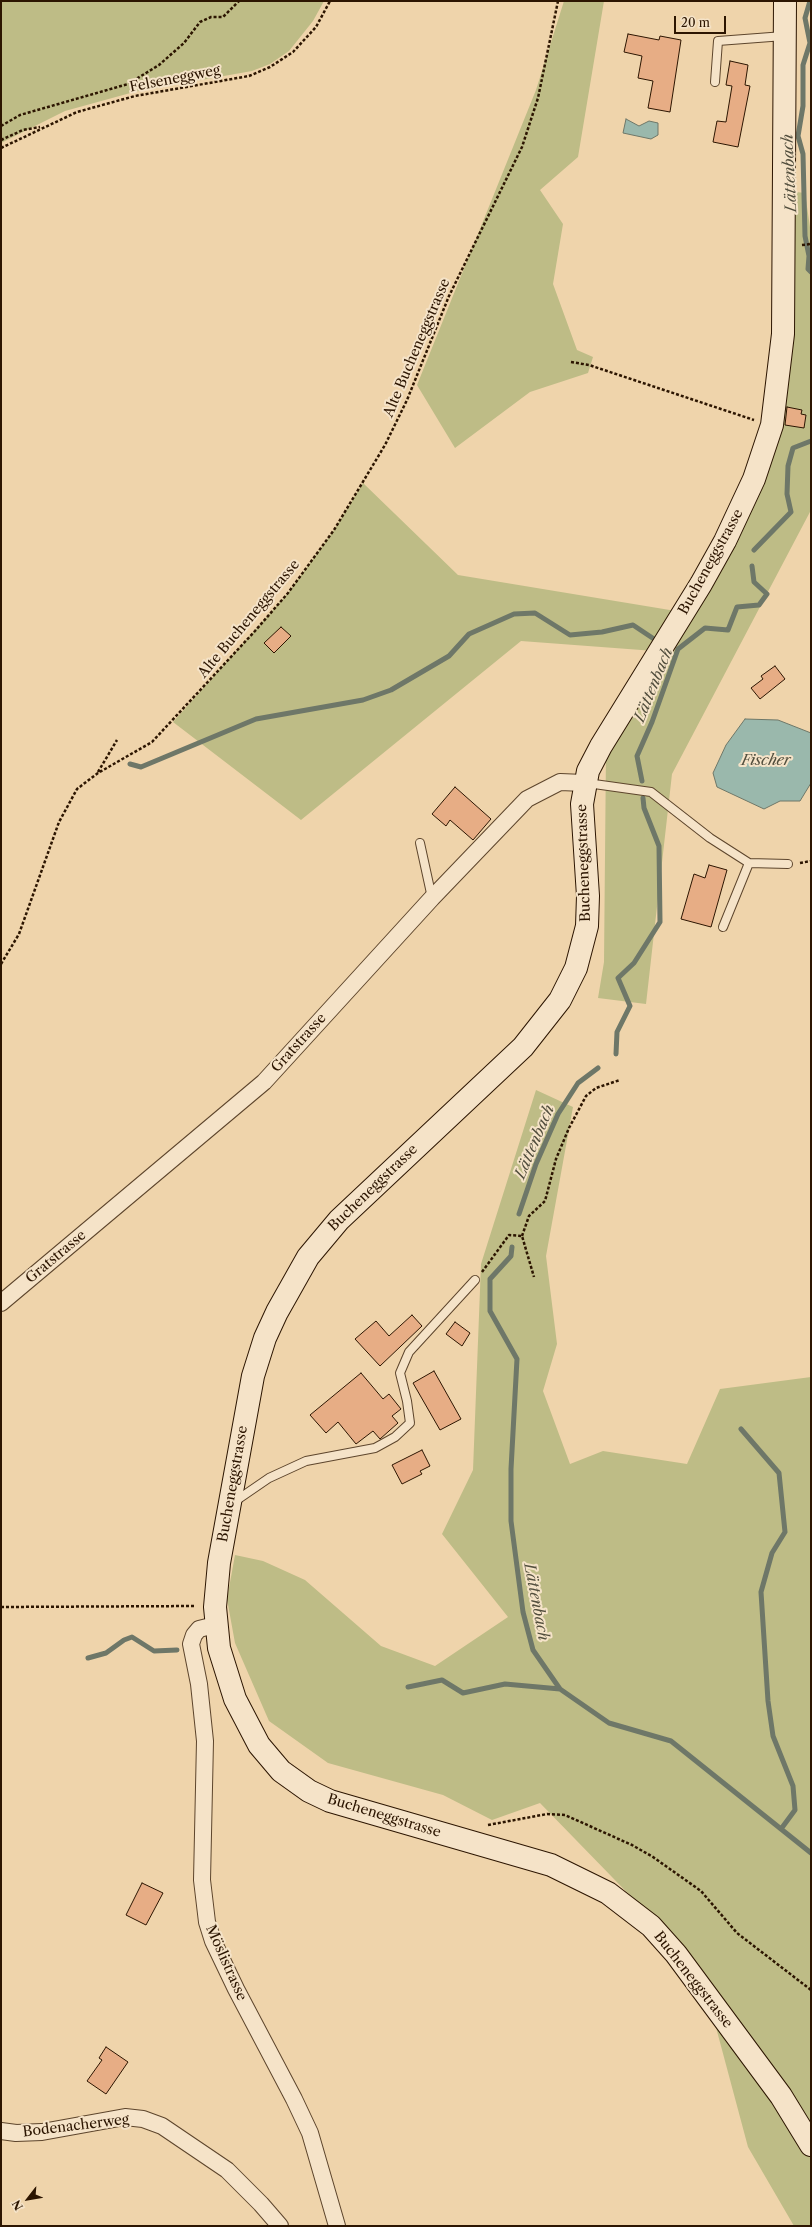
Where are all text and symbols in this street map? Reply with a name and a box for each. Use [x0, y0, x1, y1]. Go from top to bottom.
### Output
scale bar [676, 8, 728, 34]
text: 20 m [681, 15, 710, 30]
street label: Felseneggweg [128, 62, 222, 96]
water label: Lättenbach [779, 133, 801, 213]
street label: Alte Bucheneggstrasse [380, 276, 454, 420]
street label: Bucheneggstrasse [675, 506, 747, 618]
street label: Alte Bucheneggstrasse [195, 557, 303, 681]
water label: Lättenbach [631, 645, 677, 725]
water label: Fischer [741, 752, 791, 770]
street label: Bucheneggstrasse [574, 804, 594, 922]
street label: Gratstrasse [268, 1010, 330, 1076]
water label: Lättenbach [511, 1102, 559, 1182]
street label: Bucheneggstrasse [325, 1141, 421, 1235]
street label: Gratstrasse [22, 1227, 90, 1287]
street label: Bucheneggstrasse [214, 1424, 252, 1544]
water label: Lättenbach [520, 1562, 552, 1642]
street label: Bucheneggstrasse [325, 1791, 443, 1841]
street label: Möslistrasse [202, 1923, 250, 2003]
street label: Bucheneggstrasse [650, 1928, 736, 2032]
street label: Bodenacherweg [22, 2111, 130, 2141]
north arrow [8, 2179, 48, 2219]
text: N [9, 2197, 26, 2213]

